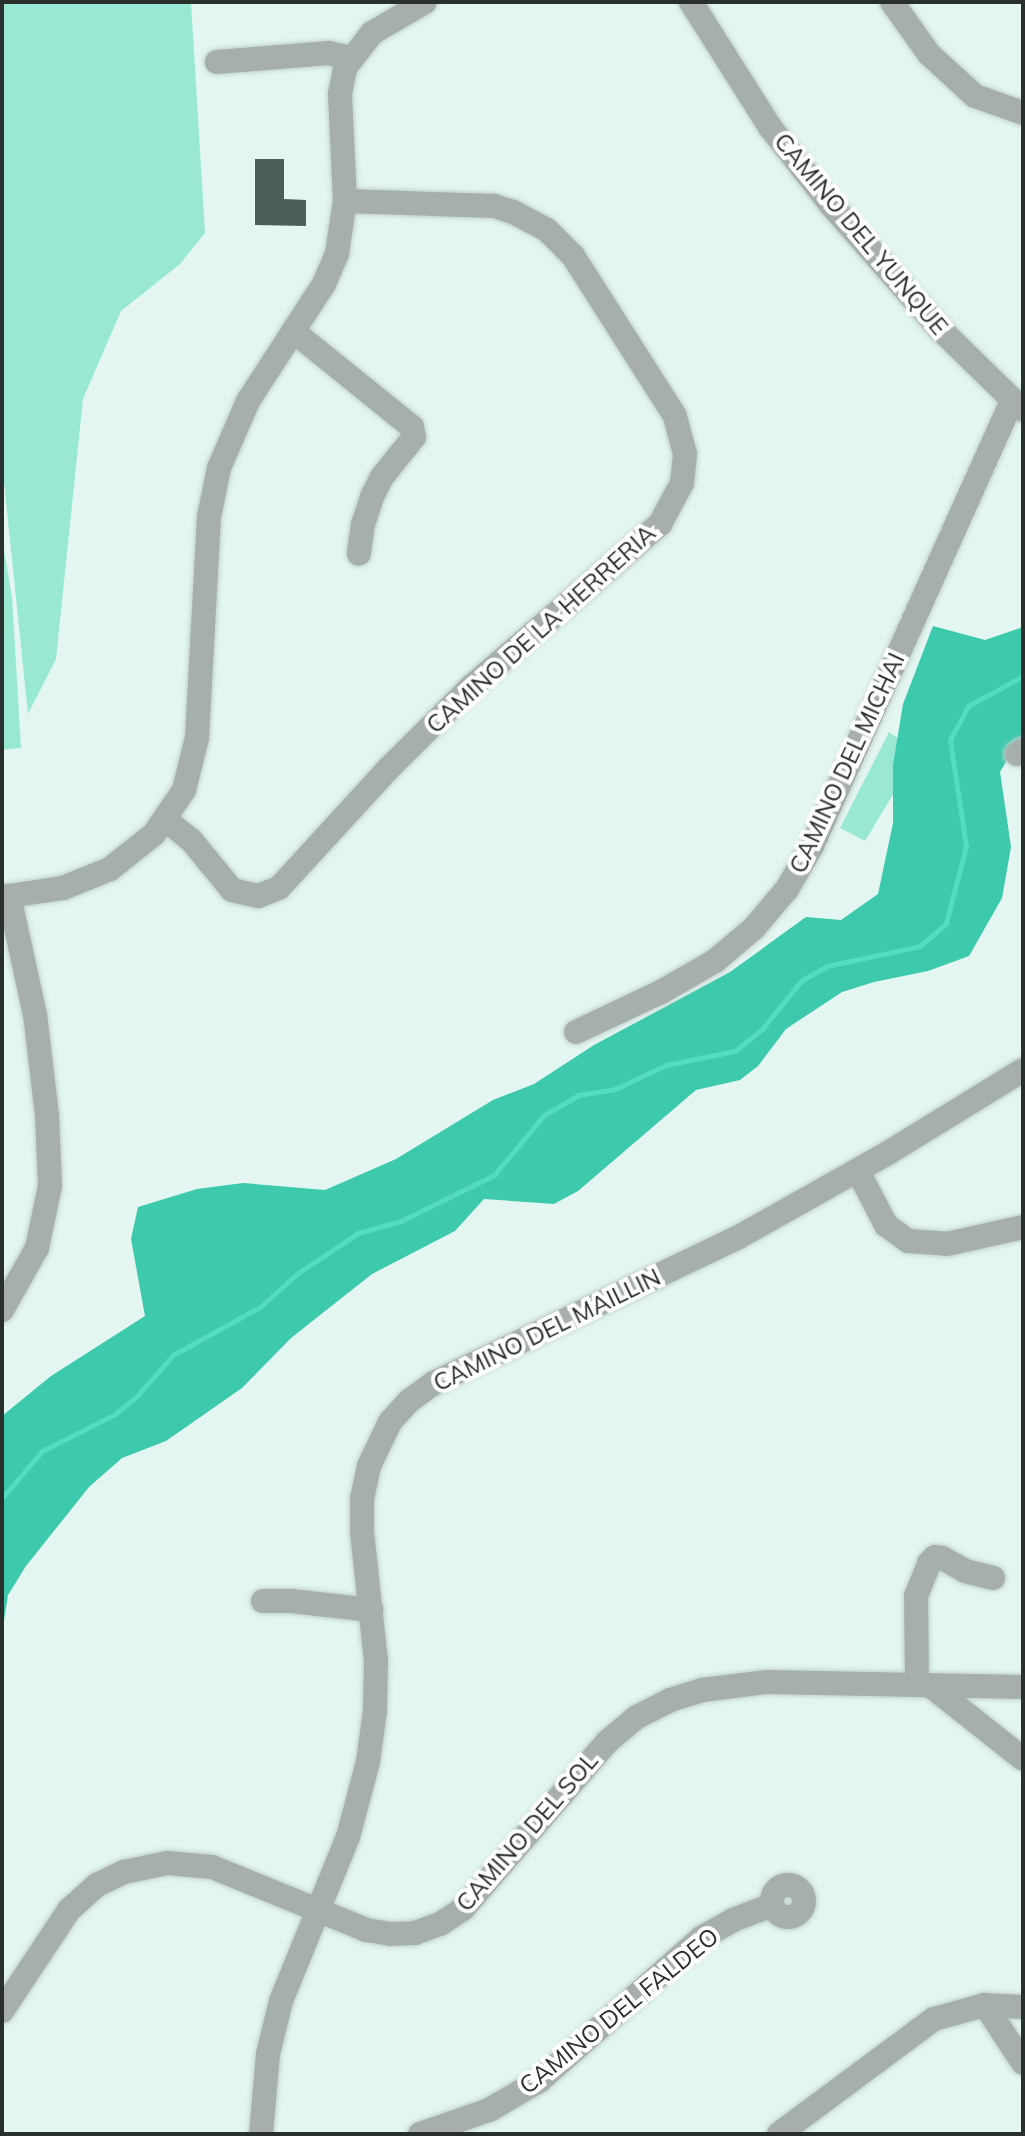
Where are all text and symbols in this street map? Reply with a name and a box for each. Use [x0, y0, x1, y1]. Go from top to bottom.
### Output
street label: CAMINO DEL YUNQUE [768, 127, 954, 341]
street label: CAMINO DE LA HERRERIA [421, 519, 661, 739]
street label: CAMINO DEL MICHAI [783, 648, 911, 878]
street label: CAMINO DEL MAILLIN [429, 1262, 665, 1398]
street label: CAMINO DEL SOL [450, 1747, 604, 1917]
street label: CAMINO DEL FALDEO [514, 1922, 724, 2100]

